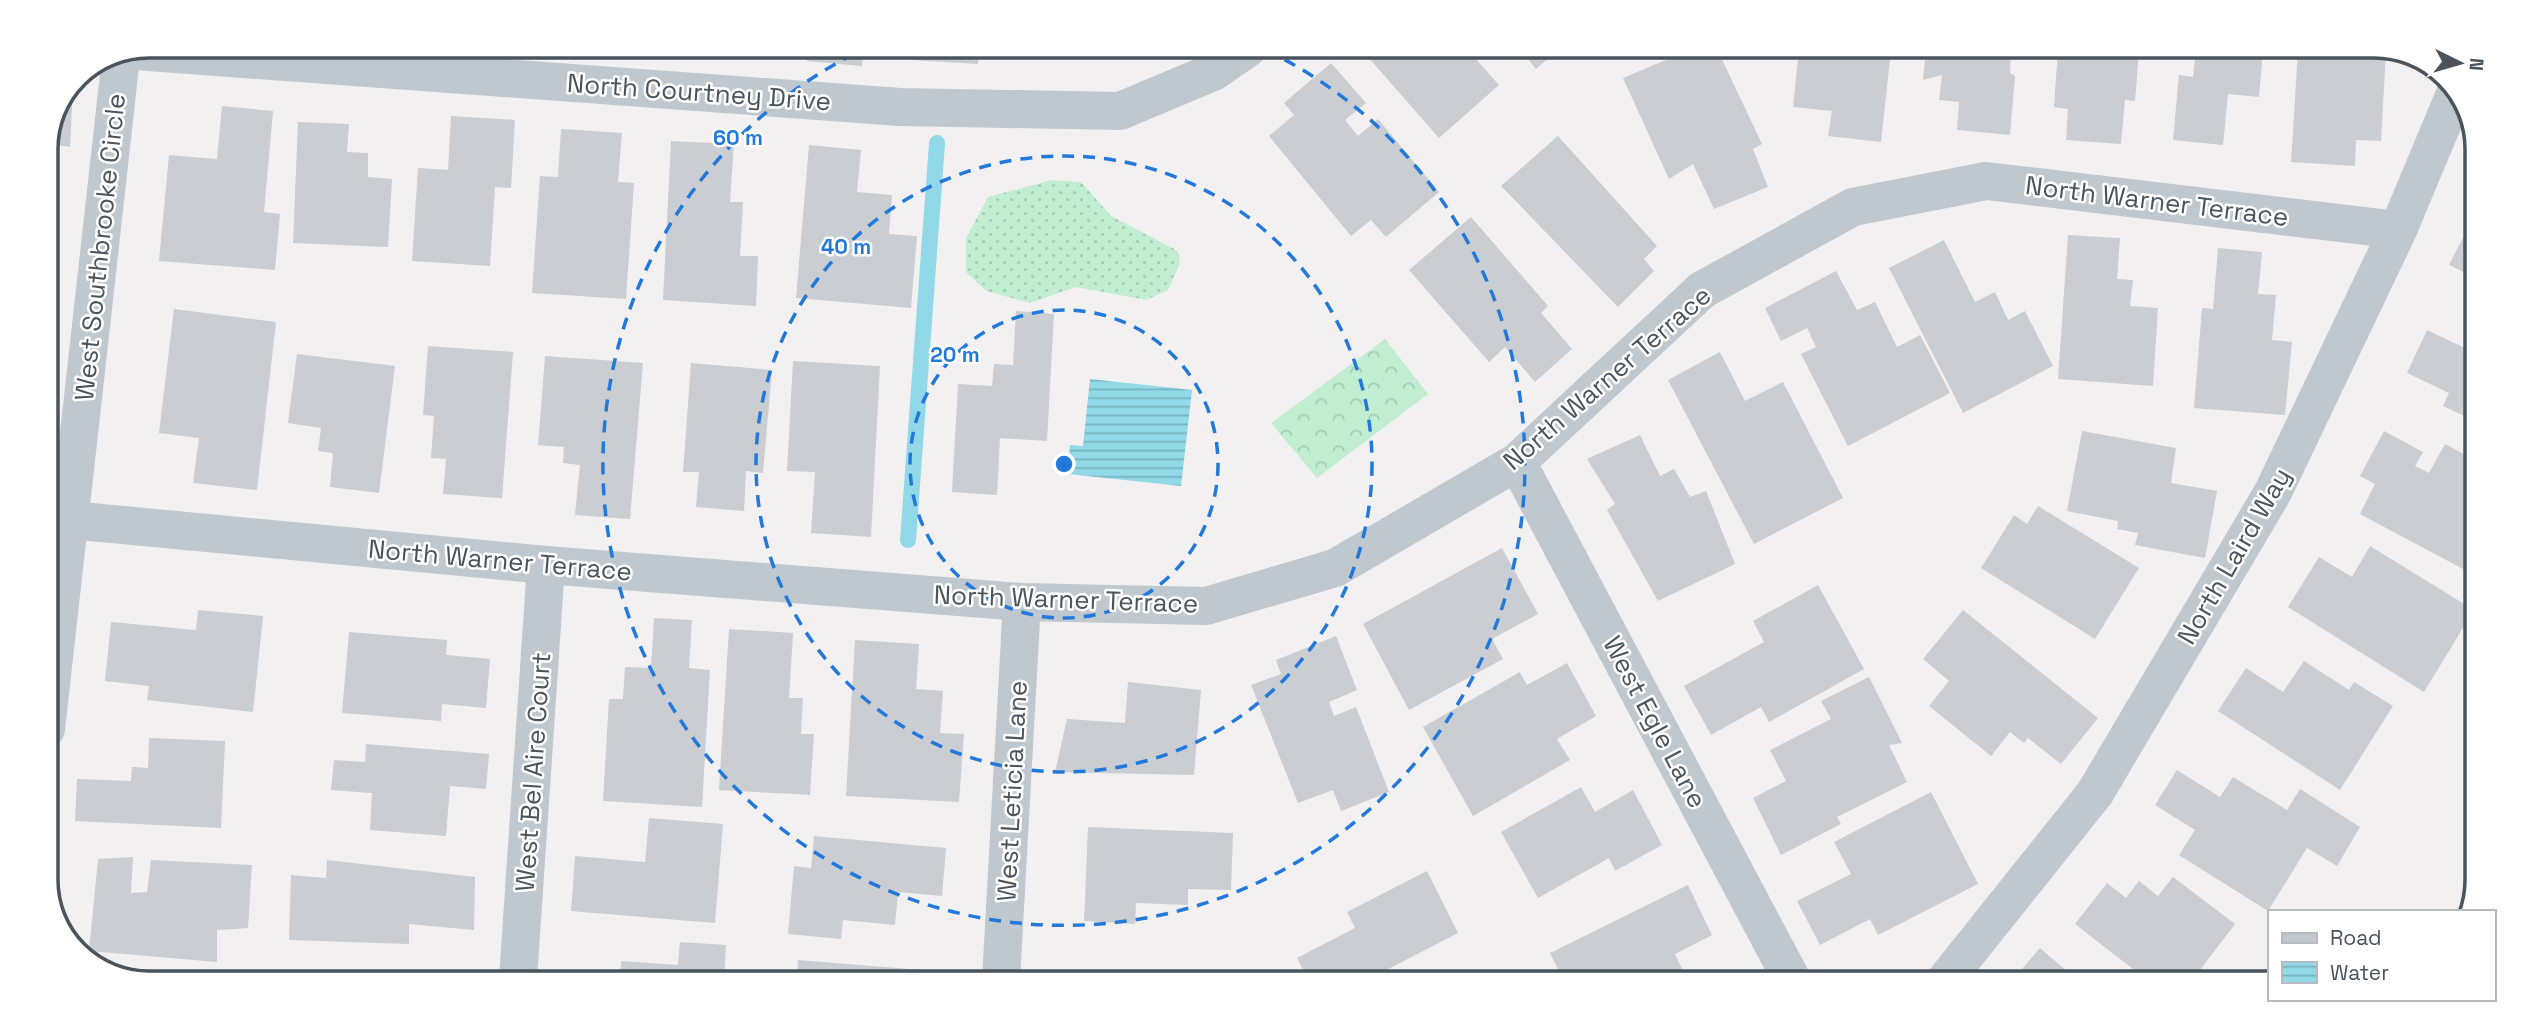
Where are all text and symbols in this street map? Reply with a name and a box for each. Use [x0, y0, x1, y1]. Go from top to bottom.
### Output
north arrow [2425, 28, 2495, 98]
text: N [2463, 57, 2489, 72]
street label: North Courtney Drive [566, 66, 832, 118]
street label: West Southbrooke Circle [67, 92, 133, 402]
text: 60 m [713, 124, 763, 151]
street label: North Warner Terrace [2024, 168, 2290, 234]
text: 40 m [821, 233, 871, 260]
street label: North Warner Terrace [1496, 278, 1718, 478]
text: 20 m [930, 341, 980, 368]
centre of rings [1052, 452, 1076, 476]
street label: North Laird Way [2170, 461, 2298, 651]
street label: North Warner Terrace [367, 532, 633, 588]
street label: North Warner Terrace [933, 577, 1199, 621]
street label: West Egle Lane [1595, 630, 1715, 814]
street label: West Bel Aire Court [508, 651, 558, 893]
street label: West Leticia Lane [989, 680, 1035, 902]
legend [2268, 910, 2495, 1001]
text: Road [2330, 924, 2382, 951]
text: Water [2330, 959, 2389, 986]

